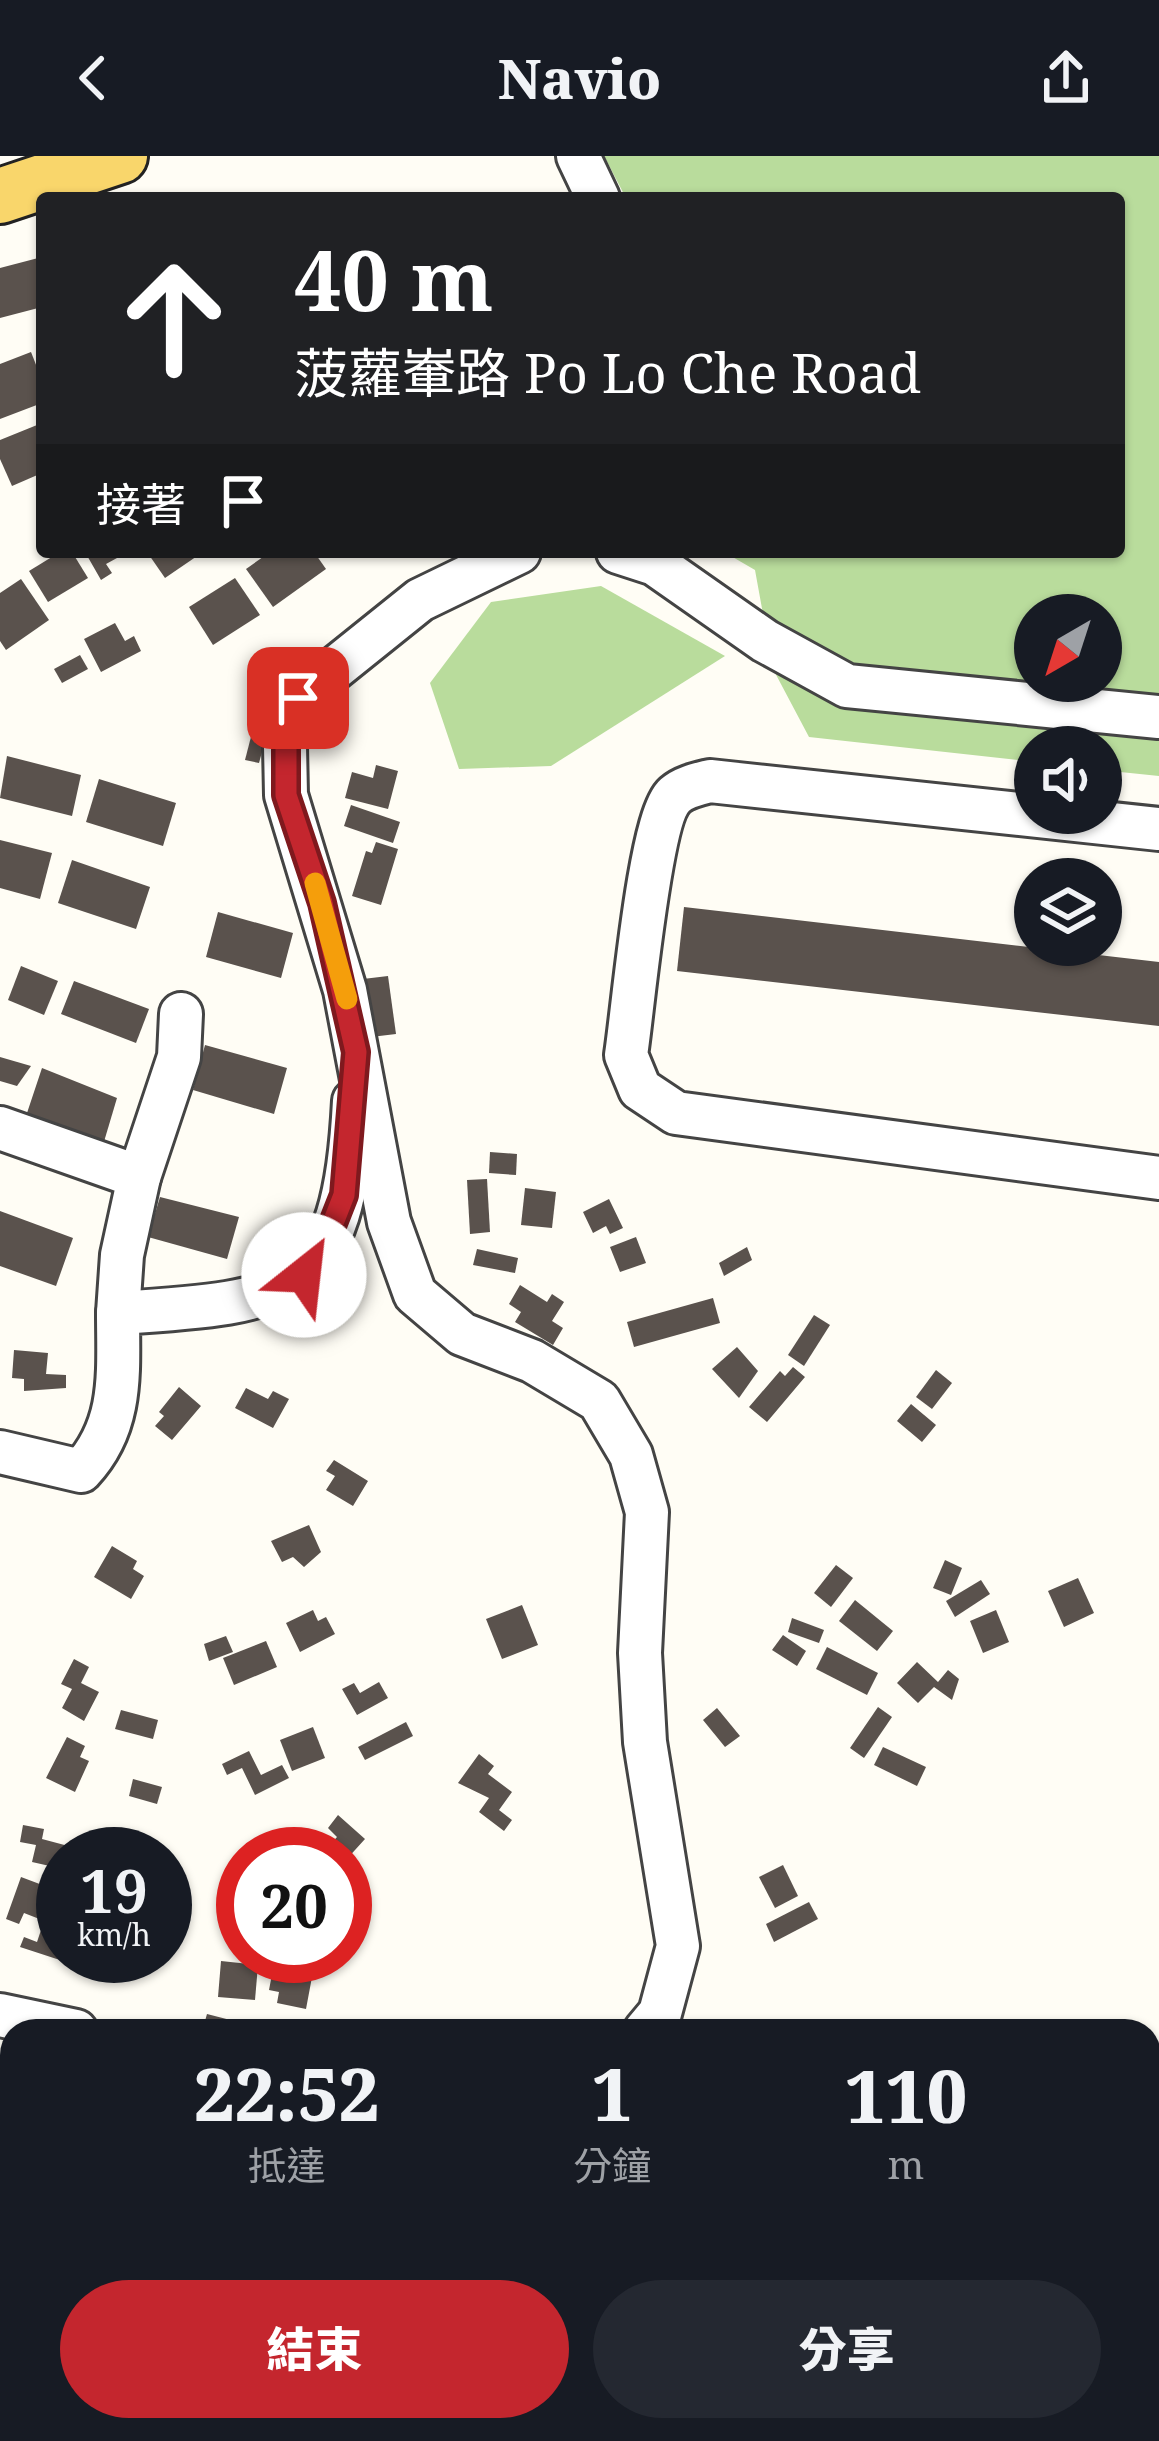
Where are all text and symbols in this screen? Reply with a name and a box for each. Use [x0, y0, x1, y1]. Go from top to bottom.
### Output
text: Navio [498, 41, 661, 115]
icon: back [60, 45, 126, 111]
icon: share [1033, 45, 1099, 111]
text: 40 m [294, 221, 494, 336]
icon: ahead [96, 240, 252, 396]
text: 菠蘿輋路 Po Lo Che Road [294, 335, 921, 409]
icon: arrive [210, 468, 276, 534]
text: 接著 [96, 473, 186, 534]
north arrow [1014, 594, 1122, 702]
map controls [1014, 594, 1122, 966]
pin [247, 647, 349, 749]
icon: arrive [265, 665, 331, 731]
button: sound [1014, 726, 1122, 834]
button: layers [1014, 858, 1122, 966]
position arrow [241, 1212, 367, 1338]
speed limit sign: 20 [216, 1827, 372, 1983]
text: 19 [80, 1849, 148, 1931]
text: km/h [77, 1914, 151, 1955]
text: 22:52 [194, 2044, 379, 2142]
text: 1 [592, 2044, 633, 2142]
text: 110 [845, 2046, 967, 2144]
text: m [888, 2137, 924, 2190]
text: 抵達 [248, 2138, 326, 2191]
text: 分鐘 [573, 2138, 651, 2191]
button: 結束 [60, 2280, 569, 2418]
button: 分享 [593, 2280, 1101, 2418]

